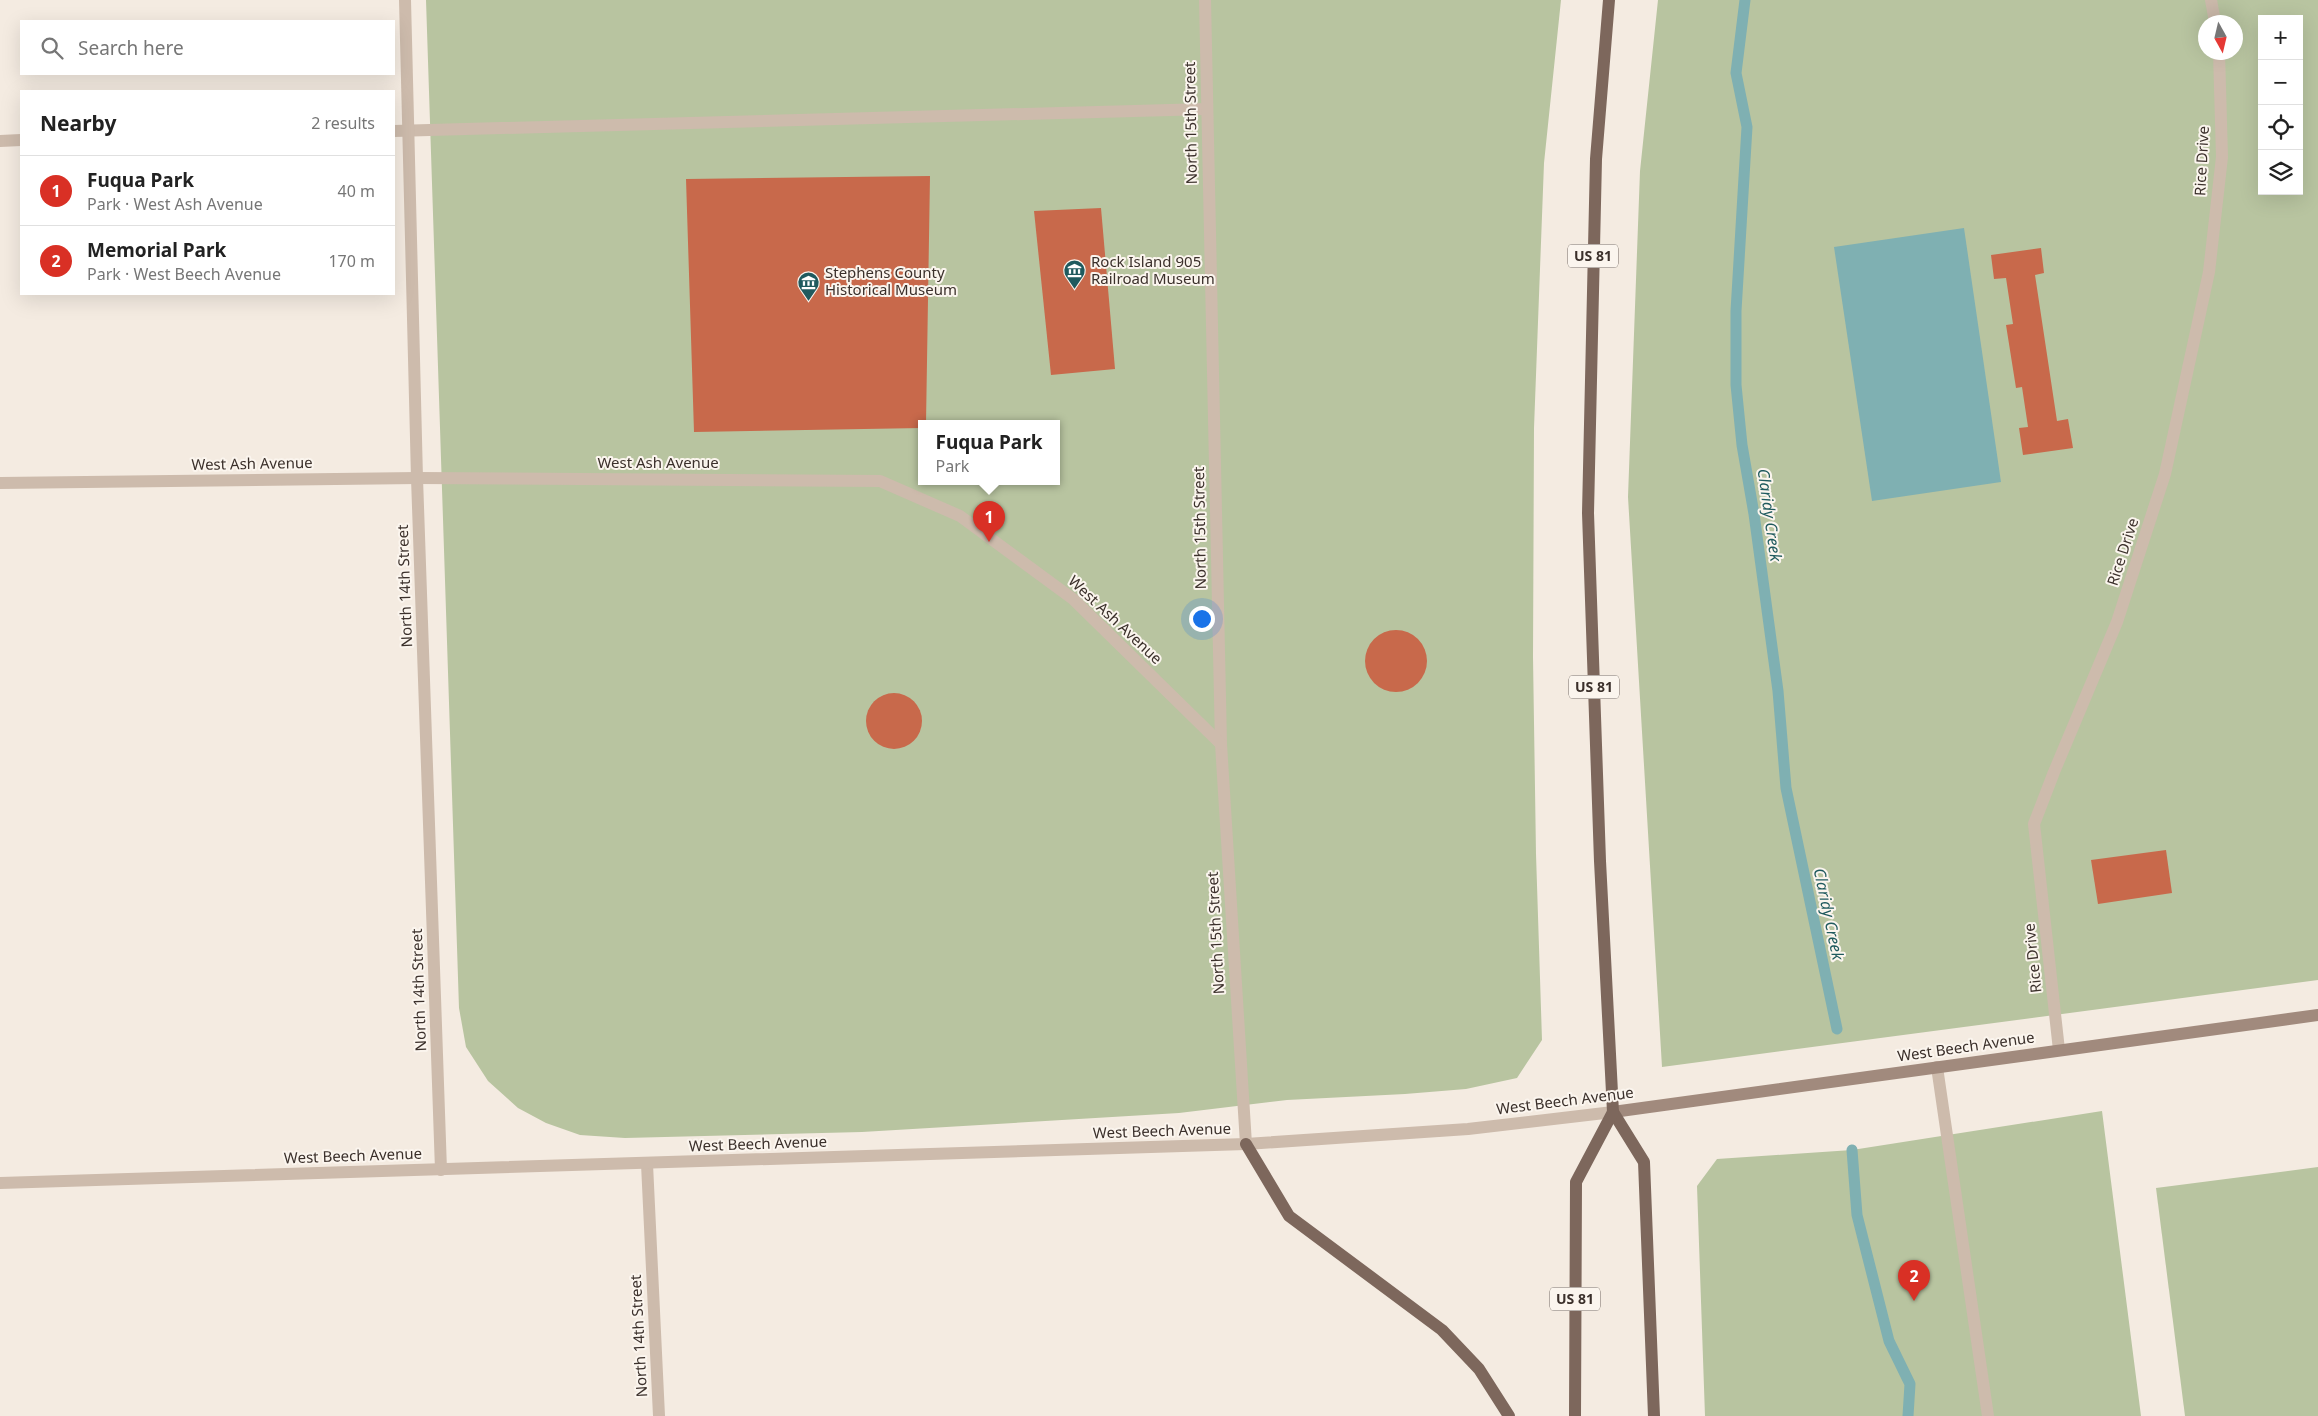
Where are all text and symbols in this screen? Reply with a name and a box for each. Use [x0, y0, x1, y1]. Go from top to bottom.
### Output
north arrow [2198, 15, 2243, 60]
map controls [2258, 15, 2303, 195]
button: + [2258, 15, 2303, 60]
search box [20, 20, 395, 75]
icon: search [38, 34, 66, 62]
text: Search here [78, 35, 184, 61]
button: − [2258, 60, 2303, 105]
street label: North 15th Street [1179, 61, 1201, 185]
button: locate [2258, 105, 2303, 150]
text: Nearby [40, 109, 116, 137]
text: 2 results [311, 112, 375, 134]
street label: Rice Drive [2189, 126, 2213, 196]
button: layers [2258, 150, 2303, 195]
text: Fuqua Park [87, 167, 194, 193]
text: 1 [51, 180, 61, 202]
text: 40 m [338, 180, 375, 202]
text: Park · West Ash Avenue [87, 193, 263, 215]
text: Memorial Park [87, 237, 226, 263]
road number: US 81 [1568, 245, 1618, 268]
text: 2 [51, 250, 61, 272]
text: 170 m [328, 250, 375, 272]
place label: Rock Island 905 Railroad Museum [1091, 251, 1215, 288]
museum icon: Rock Island 905 Railroad Museum [1063, 259, 1087, 290]
place label: Stephens County Historical Museum [825, 262, 957, 299]
text: Park · West Beech Avenue [87, 263, 281, 285]
museum icon: Stephens County Historical Museum [797, 270, 821, 301]
popup [918, 420, 1060, 485]
text: Fuqua Park [936, 429, 1042, 455]
street label: West Ash Avenue [191, 452, 313, 474]
street label: West Ash Avenue [597, 452, 719, 472]
text: Park [936, 455, 969, 477]
street label: North 15th Street [1188, 466, 1210, 590]
water label: Claridy Creek [1753, 467, 1788, 564]
pin: 1 [973, 501, 1005, 542]
street label: Rice Drive [2102, 515, 2142, 588]
street label: North 14th Street [392, 524, 416, 648]
street label: West Ash Avenue [1065, 571, 1167, 668]
your location [1189, 606, 1215, 632]
road number: US 81 [1569, 676, 1619, 699]
water label: Claridy Creek [1809, 866, 1850, 963]
street label: North 15th Street [1202, 871, 1228, 995]
street label: Rice Drive [2018, 922, 2046, 994]
street label: North 14th Street [406, 928, 430, 1052]
street label: West Beech Avenue [1896, 1026, 2036, 1066]
street label: West Beech Avenue [1495, 1082, 1635, 1118]
street label: West Beech Avenue [1092, 1118, 1231, 1142]
street label: West Beech Avenue [688, 1131, 827, 1155]
street label: West Beech Avenue [283, 1143, 422, 1167]
pin: 2 [1898, 1260, 1930, 1301]
street label: North 14th Street [625, 1274, 651, 1398]
road number: US 81 [1550, 1288, 1600, 1310]

